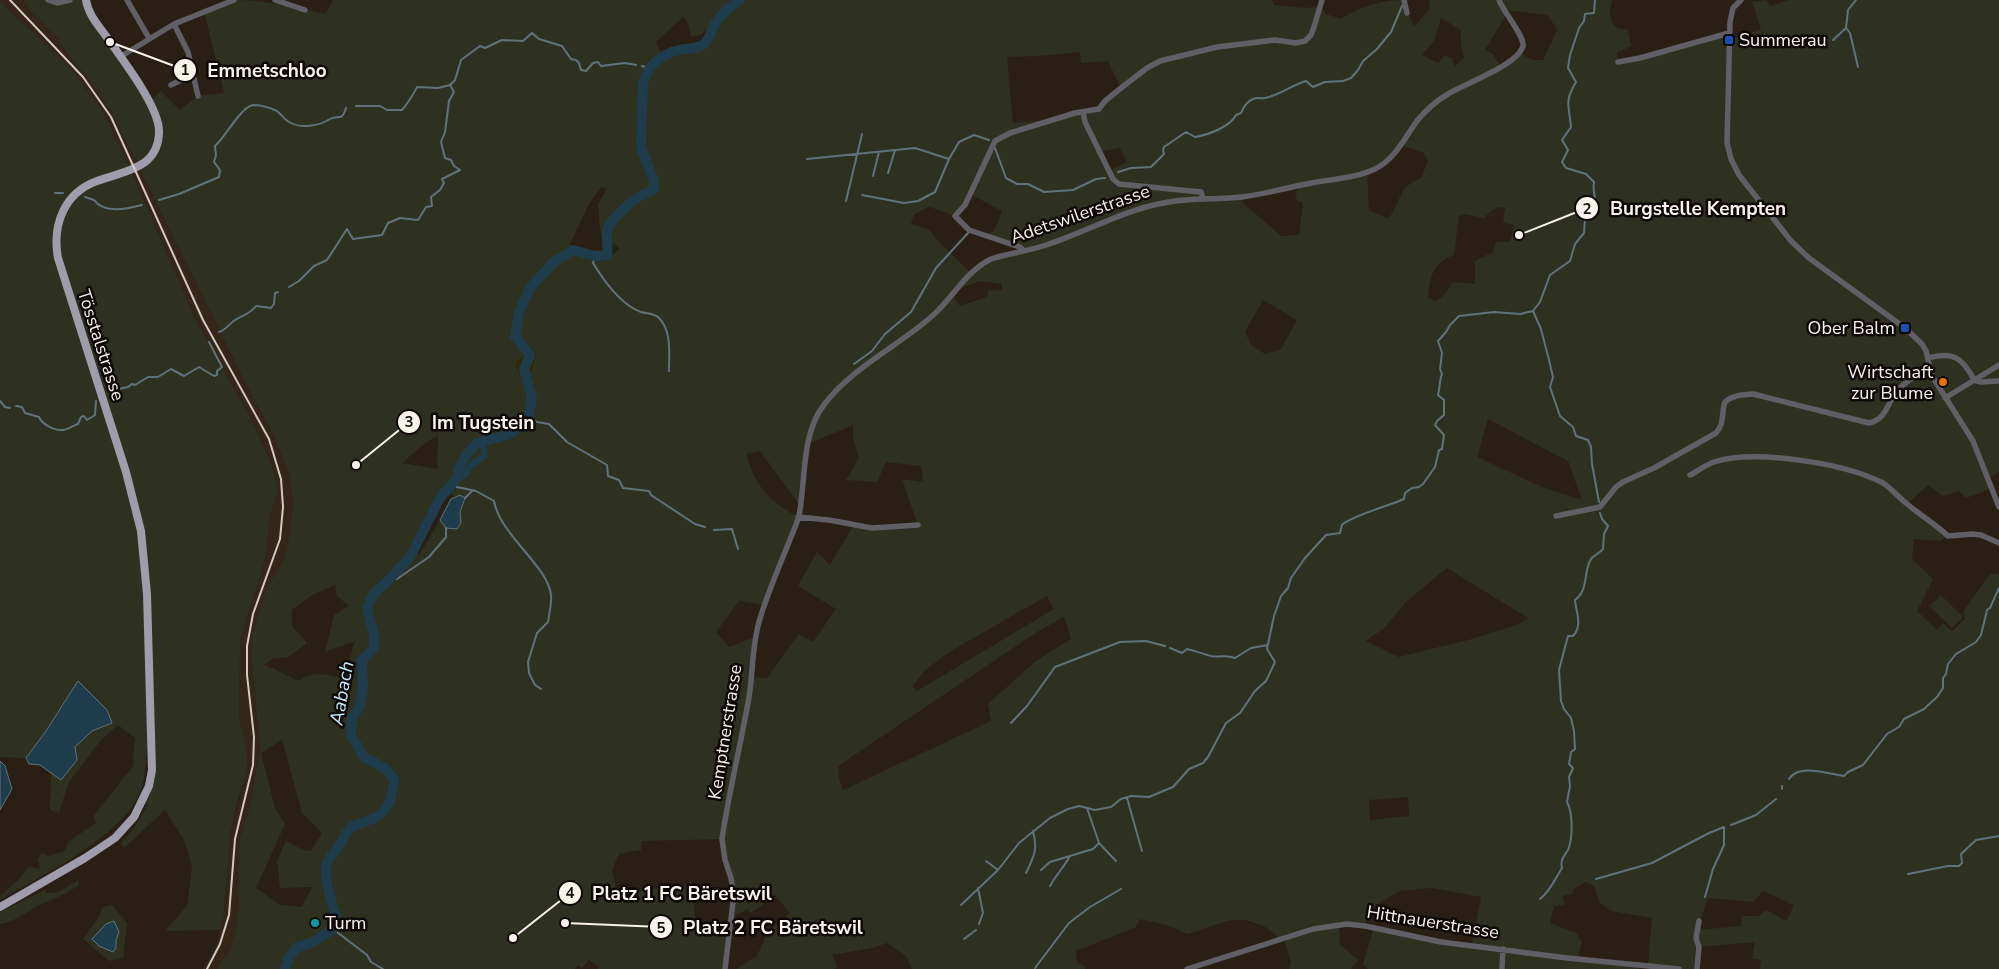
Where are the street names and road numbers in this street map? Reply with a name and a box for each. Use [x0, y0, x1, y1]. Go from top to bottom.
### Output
street label: Adetswilerstrasse [1007, 179, 1153, 249]
street label: Tösstalstrasse [72, 286, 130, 404]
street label: Kemptnerstrasse [702, 663, 748, 801]
street label: Hittnauerstrasse [1365, 900, 1501, 944]

